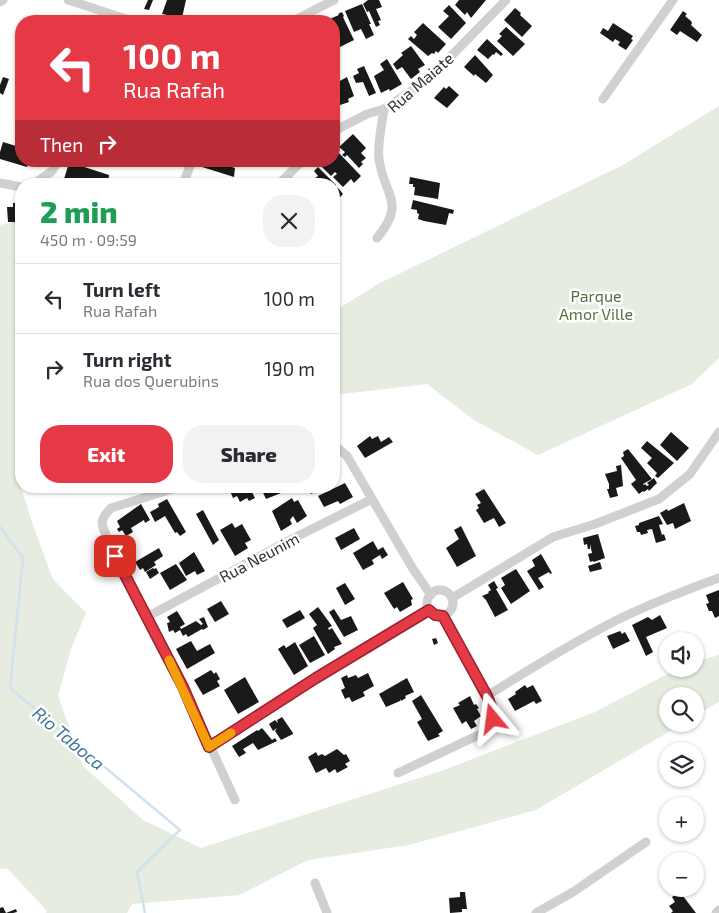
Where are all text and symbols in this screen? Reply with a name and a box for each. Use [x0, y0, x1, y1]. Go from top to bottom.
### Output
text: 100 m [123, 34, 221, 76]
icon: left [40, 35, 105, 100]
street label: Rua Maiate [383, 48, 457, 116]
text: Rua Rafah [123, 76, 225, 102]
icon: right [93, 130, 121, 158]
text: Then [40, 133, 83, 156]
text: 2 min [40, 193, 118, 229]
button: close [263, 195, 315, 247]
text: 450 m · 09:59 [40, 230, 137, 249]
text: Turn left [83, 278, 160, 301]
icon: left [40, 285, 68, 313]
park label: Parque Amor Ville [559, 286, 633, 323]
text: 100 m [264, 287, 315, 310]
text: Rua Rafah [83, 301, 157, 320]
text: Turn right [83, 348, 171, 371]
icon: right [40, 355, 68, 383]
text: 190 m [264, 357, 315, 380]
text: Rua dos Querubins [83, 371, 219, 390]
button: Exit [40, 425, 173, 483]
button: Share [183, 425, 315, 483]
street label: Rua Neunim [216, 528, 302, 586]
pin [94, 535, 136, 577]
icon: arrive [101, 542, 129, 570]
map controls [659, 632, 704, 897]
button: sound [659, 632, 704, 677]
button: search [659, 687, 704, 732]
position arrow [466, 692, 518, 744]
water label: Rio Taboca [28, 701, 110, 775]
button: layers [659, 742, 704, 787]
button: + [659, 797, 704, 842]
button: − [659, 852, 704, 897]

